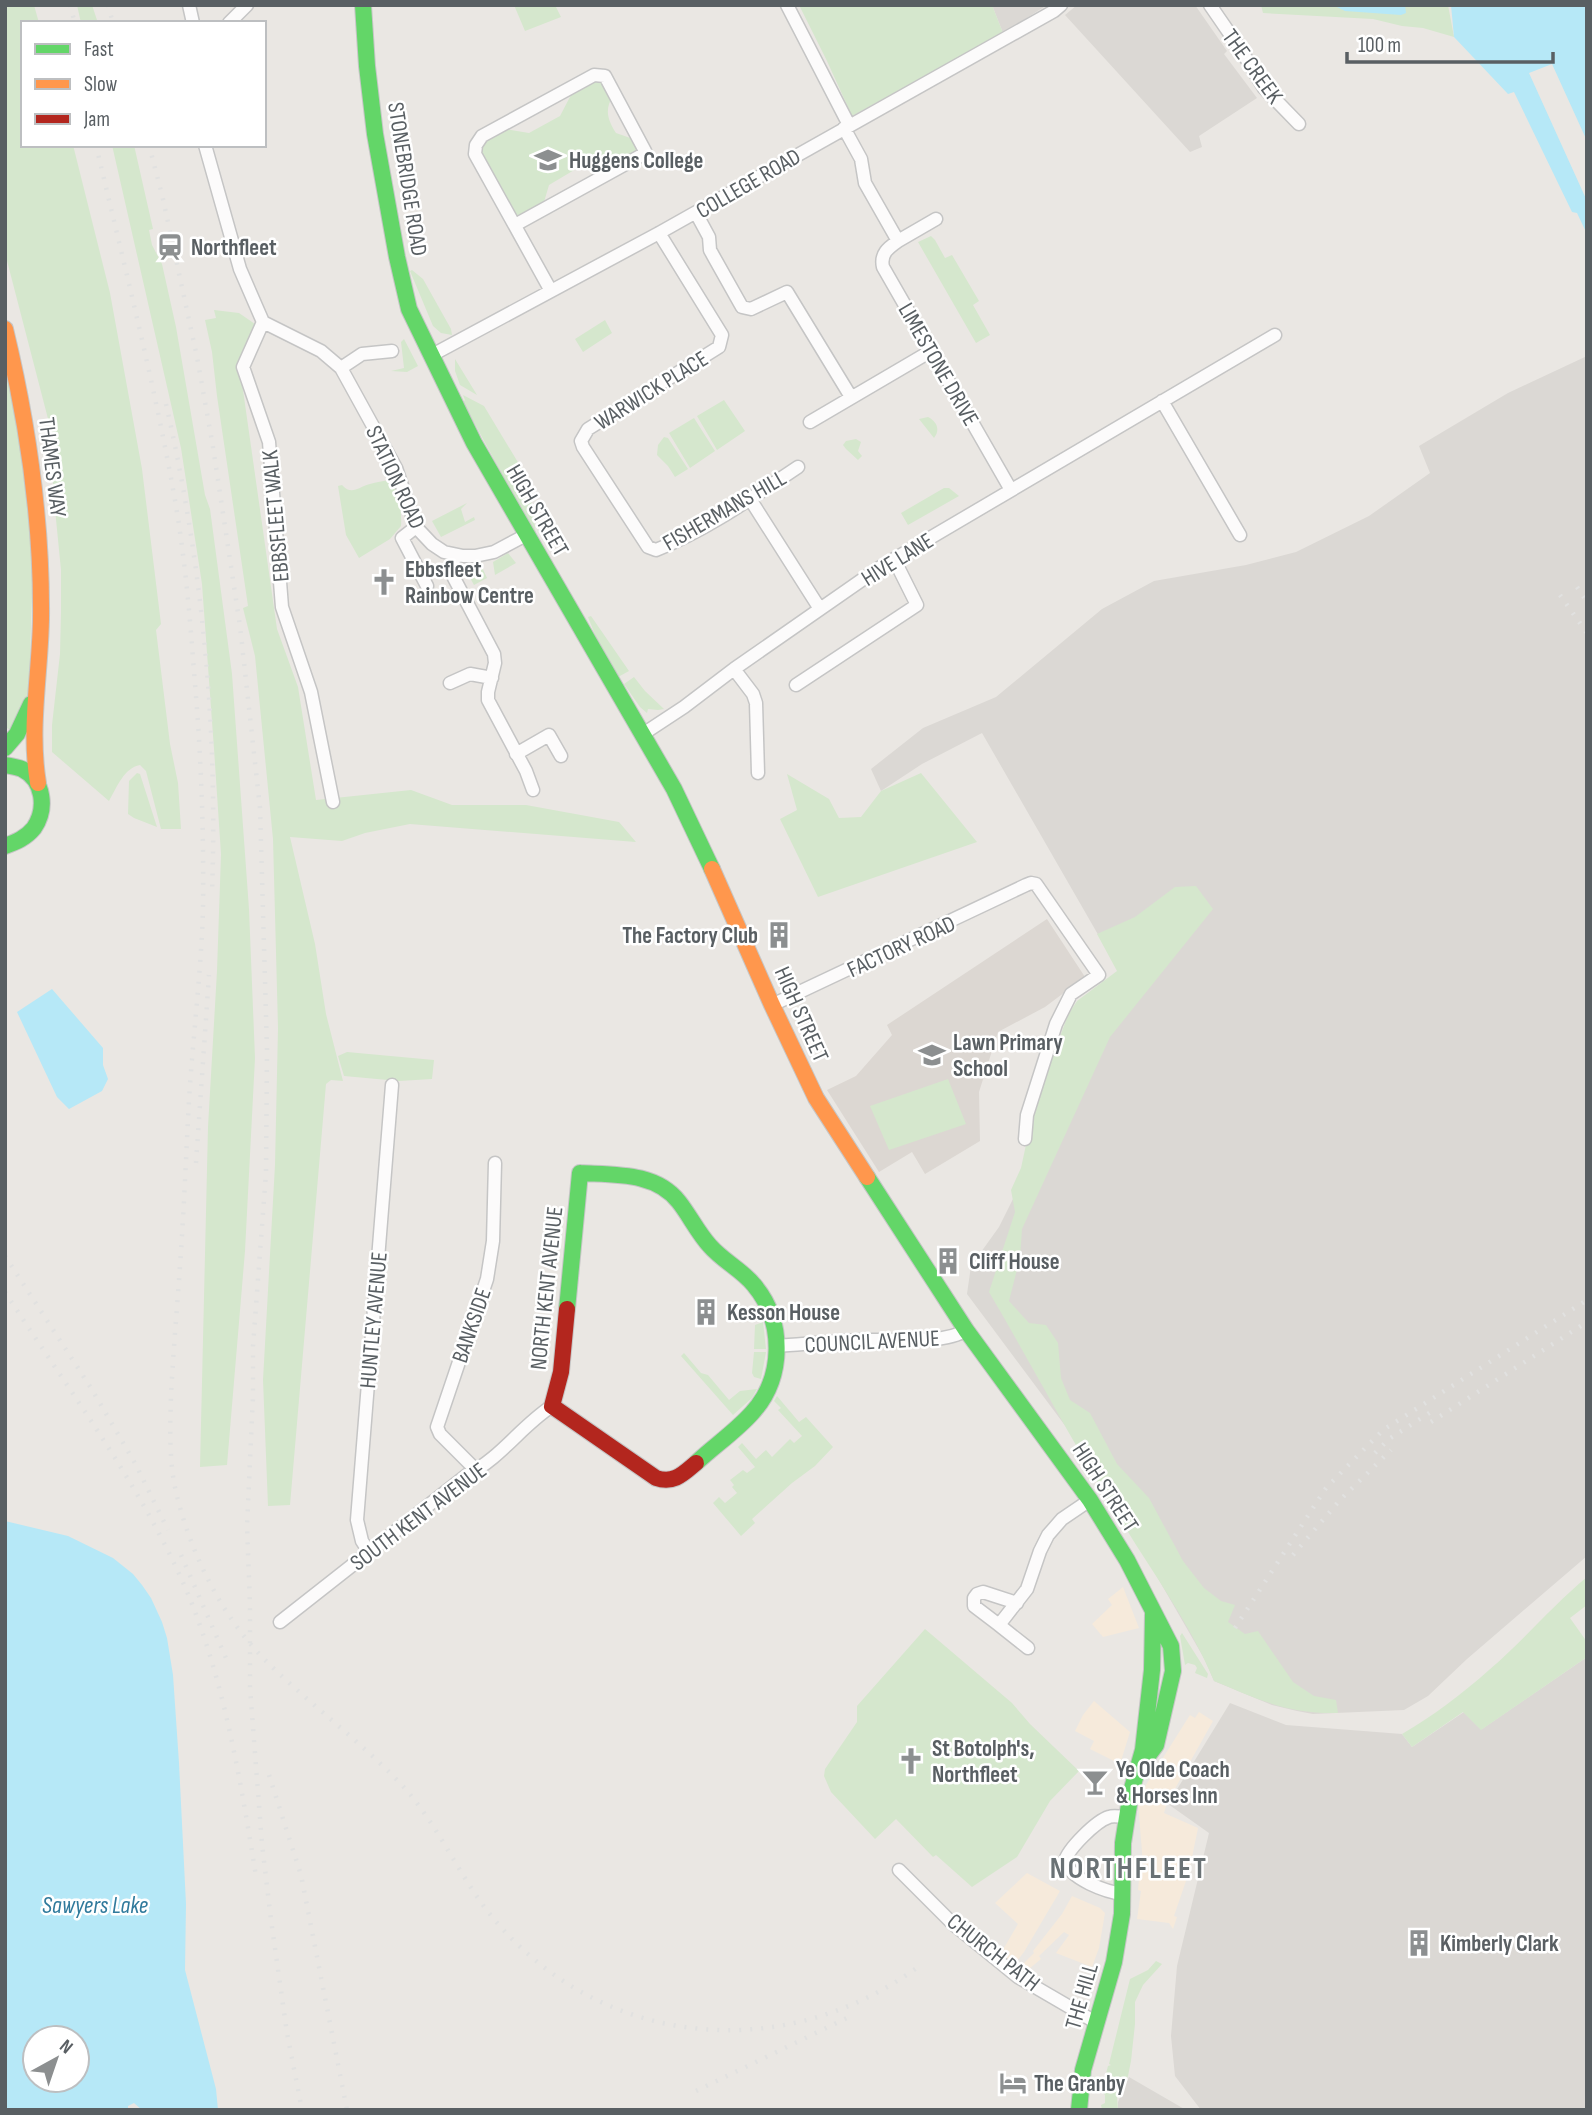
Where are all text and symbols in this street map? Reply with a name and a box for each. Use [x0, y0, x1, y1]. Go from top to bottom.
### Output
legend [21, 21, 266, 147]
scale bar [1347, 21, 1554, 65]
street label: THE CREEK [1216, 24, 1289, 110]
text: 100 m [1358, 33, 1401, 58]
text: Fast [84, 37, 114, 62]
text: Slow [84, 72, 118, 97]
street label: STONEBRIDGE ROAD [381, 100, 433, 258]
text: Jam [83, 107, 110, 132]
street label: COLLEGE ROAD [691, 143, 806, 225]
school or university icon: Huggens College [533, 145, 563, 175]
place label: Huggens College [569, 147, 703, 175]
station icon: Northfleet [155, 232, 185, 262]
place label: Northfleet [191, 234, 277, 262]
street label: LIMESTONE DRIVE [892, 298, 985, 431]
street label: WARWICK PLACE [590, 345, 713, 437]
street label: THAMES WAY [32, 416, 72, 519]
street label: STATION ROAD [359, 421, 431, 533]
street label: EBBSFLEET WALK [256, 448, 296, 583]
street label: HIGH STREET [500, 460, 575, 561]
street label: FISHERMANS HILL [658, 464, 791, 557]
street label: HIVE LANE [856, 527, 939, 593]
place label: Ebbsfleet Rainbow Centre [405, 556, 534, 610]
church icon: Ebbsfleet Rainbow Centre [369, 567, 399, 597]
street label: FACTORY ROAD [843, 910, 960, 984]
building icon: The Factory Club [764, 920, 794, 950]
place label: The Factory Club [622, 922, 758, 950]
street label: HIGH STREET [768, 963, 834, 1066]
place label: Lawn Primary School [953, 1029, 1063, 1083]
school or university icon: Lawn Primary School [917, 1040, 947, 1070]
street label: NORTH KENT AVENUE [524, 1205, 569, 1371]
building icon: Cliff House [933, 1246, 963, 1276]
place label: Cliff House [969, 1248, 1059, 1276]
street label: HUNTLEY AVENUE [354, 1251, 394, 1390]
street label: BANKSIDE [446, 1284, 498, 1366]
building icon: Kesson House [691, 1297, 721, 1327]
place label: Kesson House [727, 1299, 840, 1327]
street label: COUNCIL AVENUE [804, 1324, 940, 1360]
street label: HIGH STREET [1066, 1438, 1144, 1538]
street label: SOUTH KENT AVENUE [345, 1456, 492, 1577]
place label: St Botolph's, Northfleet [932, 1735, 1035, 1789]
church icon: St Botolph's, Northfleet [896, 1746, 926, 1776]
place label: Ye Olde Coach & Horses Inn [1116, 1756, 1230, 1810]
bar icon: Ye Olde Coach & Horses Inn [1080, 1767, 1110, 1797]
district label: NORTHFLEET [1050, 1851, 1208, 1887]
water label: Sawyers Lake [42, 1891, 148, 1920]
street label: CHURCH PATH [941, 1908, 1045, 1998]
building icon: Kimberly Clark [1404, 1928, 1434, 1958]
place label: Kimberly Clark [1440, 1930, 1559, 1958]
street label: THE HILL [1059, 1960, 1105, 2033]
north arrow [21, 2024, 91, 2094]
text: N [55, 2035, 77, 2059]
hotel icon: The Granby [998, 2068, 1028, 2098]
place label: The Granby [1034, 2070, 1126, 2098]

